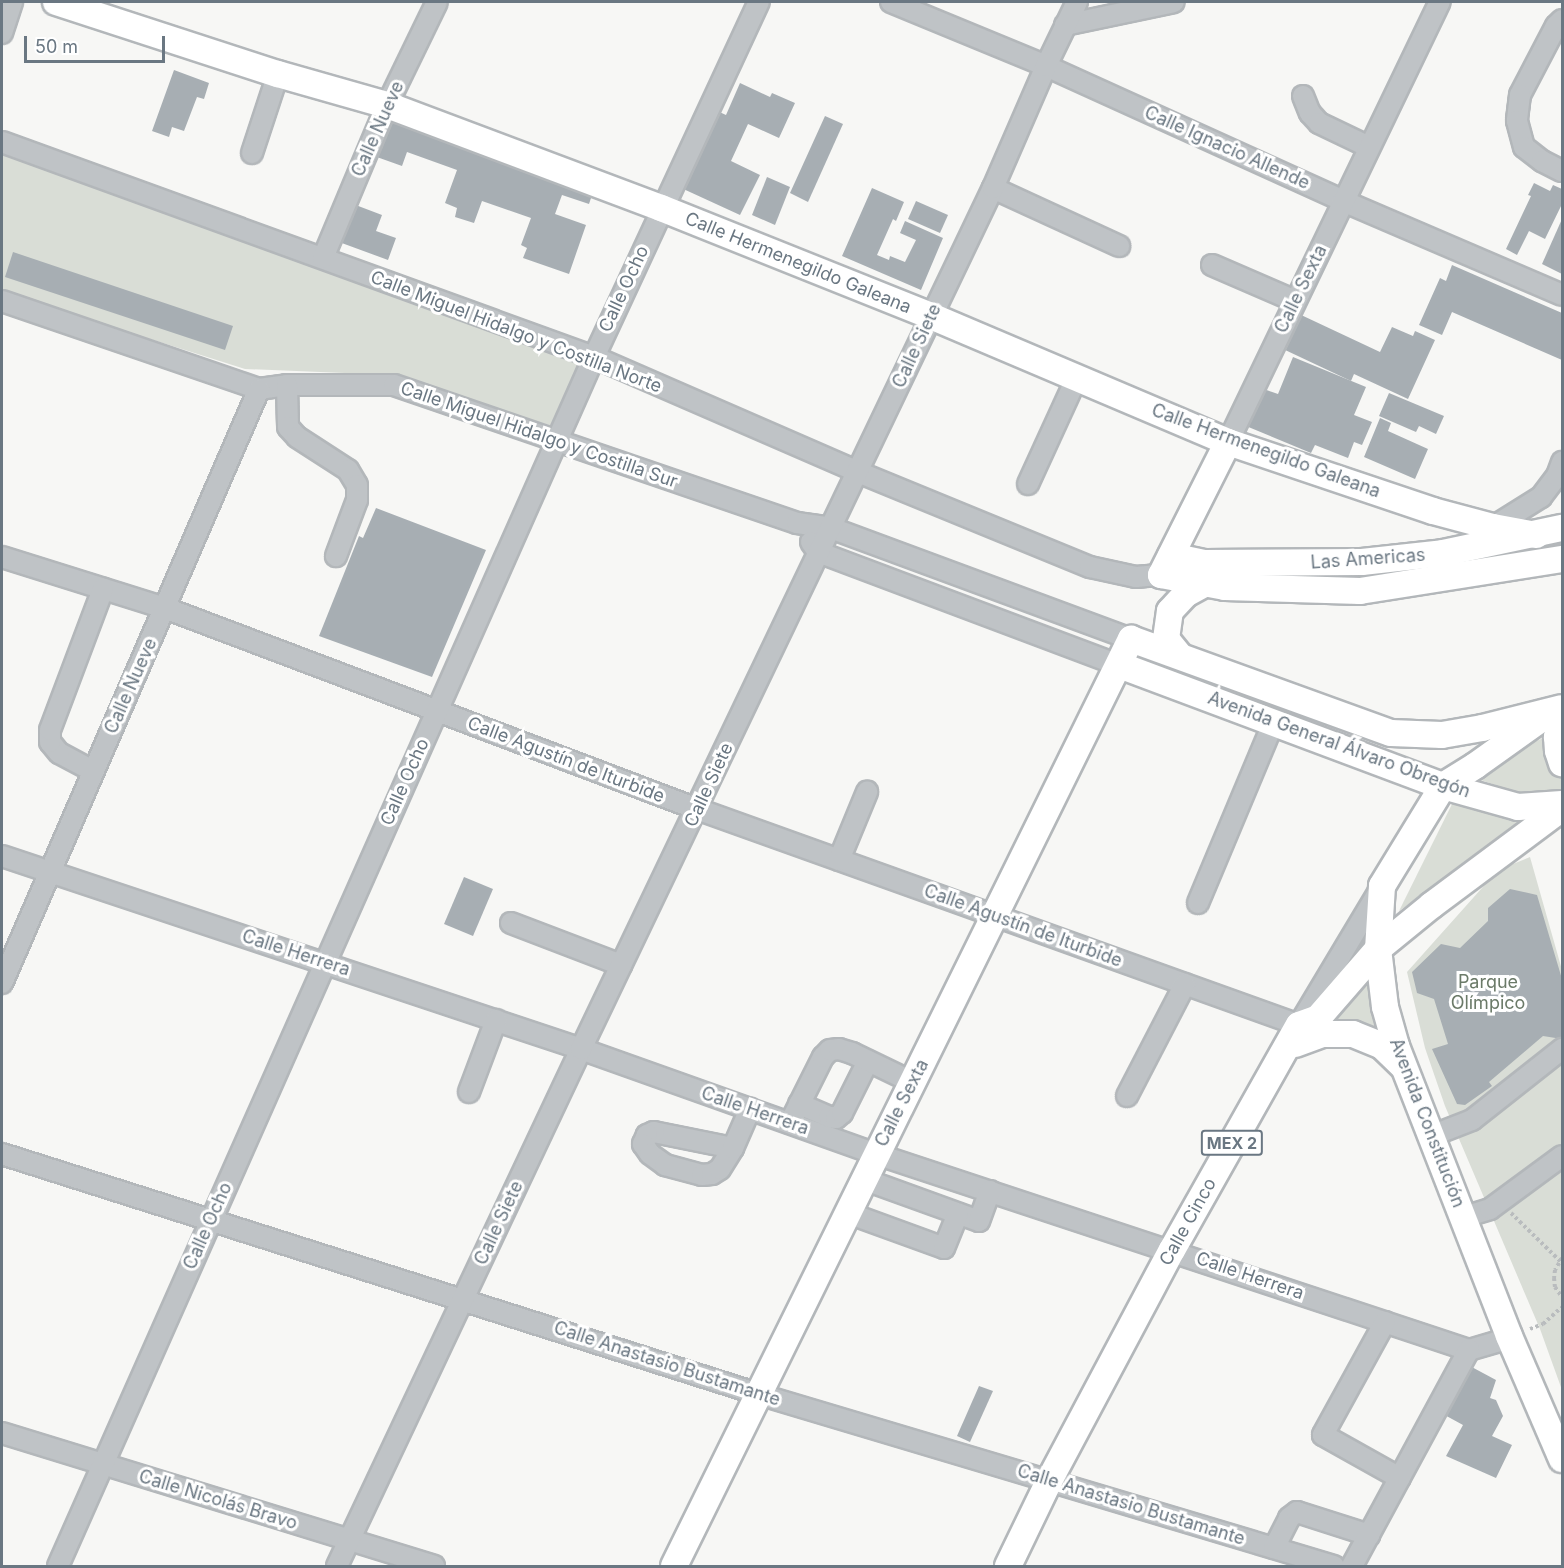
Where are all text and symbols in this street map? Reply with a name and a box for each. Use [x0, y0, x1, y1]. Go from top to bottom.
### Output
scale bar [27, 24, 168, 62]
text: 50 m [35, 36, 78, 57]
street label: Calle Nueve [347, 78, 409, 180]
street label: Calle Ignacio Allende [1141, 102, 1313, 194]
street label: Calle Hermenegildo Galeana [682, 208, 914, 318]
street label: Calle Sexta [1270, 241, 1332, 337]
street label: Calle Ocho [595, 242, 653, 336]
street label: Calle Miguel Hidalgo y Costilla Norte [367, 266, 665, 398]
street label: Calle Siete [888, 301, 946, 391]
street label: Calle Miguel Hidalgo y Costilla Sur [398, 377, 680, 493]
street label: Calle Hermenegildo Galeana [1149, 399, 1383, 503]
street label: Las Americas [1310, 544, 1426, 574]
street label: Calle Nueve [100, 635, 162, 737]
street label: Avenida General Álvaro Obregón [1205, 687, 1473, 803]
street label: Calle Agustín de Iturbide [464, 712, 668, 808]
street label: Calle Ocho [376, 735, 434, 829]
street label: Calle Siete [680, 740, 738, 830]
street label: Calle Agustín de Iturbide [921, 880, 1125, 972]
street label: Calle Herrera [239, 925, 353, 981]
park label: Parque Olímpico [1451, 972, 1525, 1014]
street label: Avenida Constitución [1385, 1035, 1469, 1211]
street label: Calle Sexta [871, 1056, 933, 1150]
street label: Calle Herrera [698, 1083, 812, 1139]
road number: MEX 2 [1200, 1130, 1264, 1156]
street label: Calle Cinco [1155, 1174, 1221, 1270]
street label: Calle Siete [470, 1178, 528, 1268]
street label: Calle Ocho [179, 1179, 237, 1273]
street label: Calle Herrera [1193, 1248, 1307, 1304]
street label: Calle Anastasio Bustamante [551, 1317, 783, 1411]
street label: Calle Anastasio Bustamante [1015, 1460, 1247, 1550]
street label: Calle Nicolás Bravo [136, 1466, 300, 1534]

